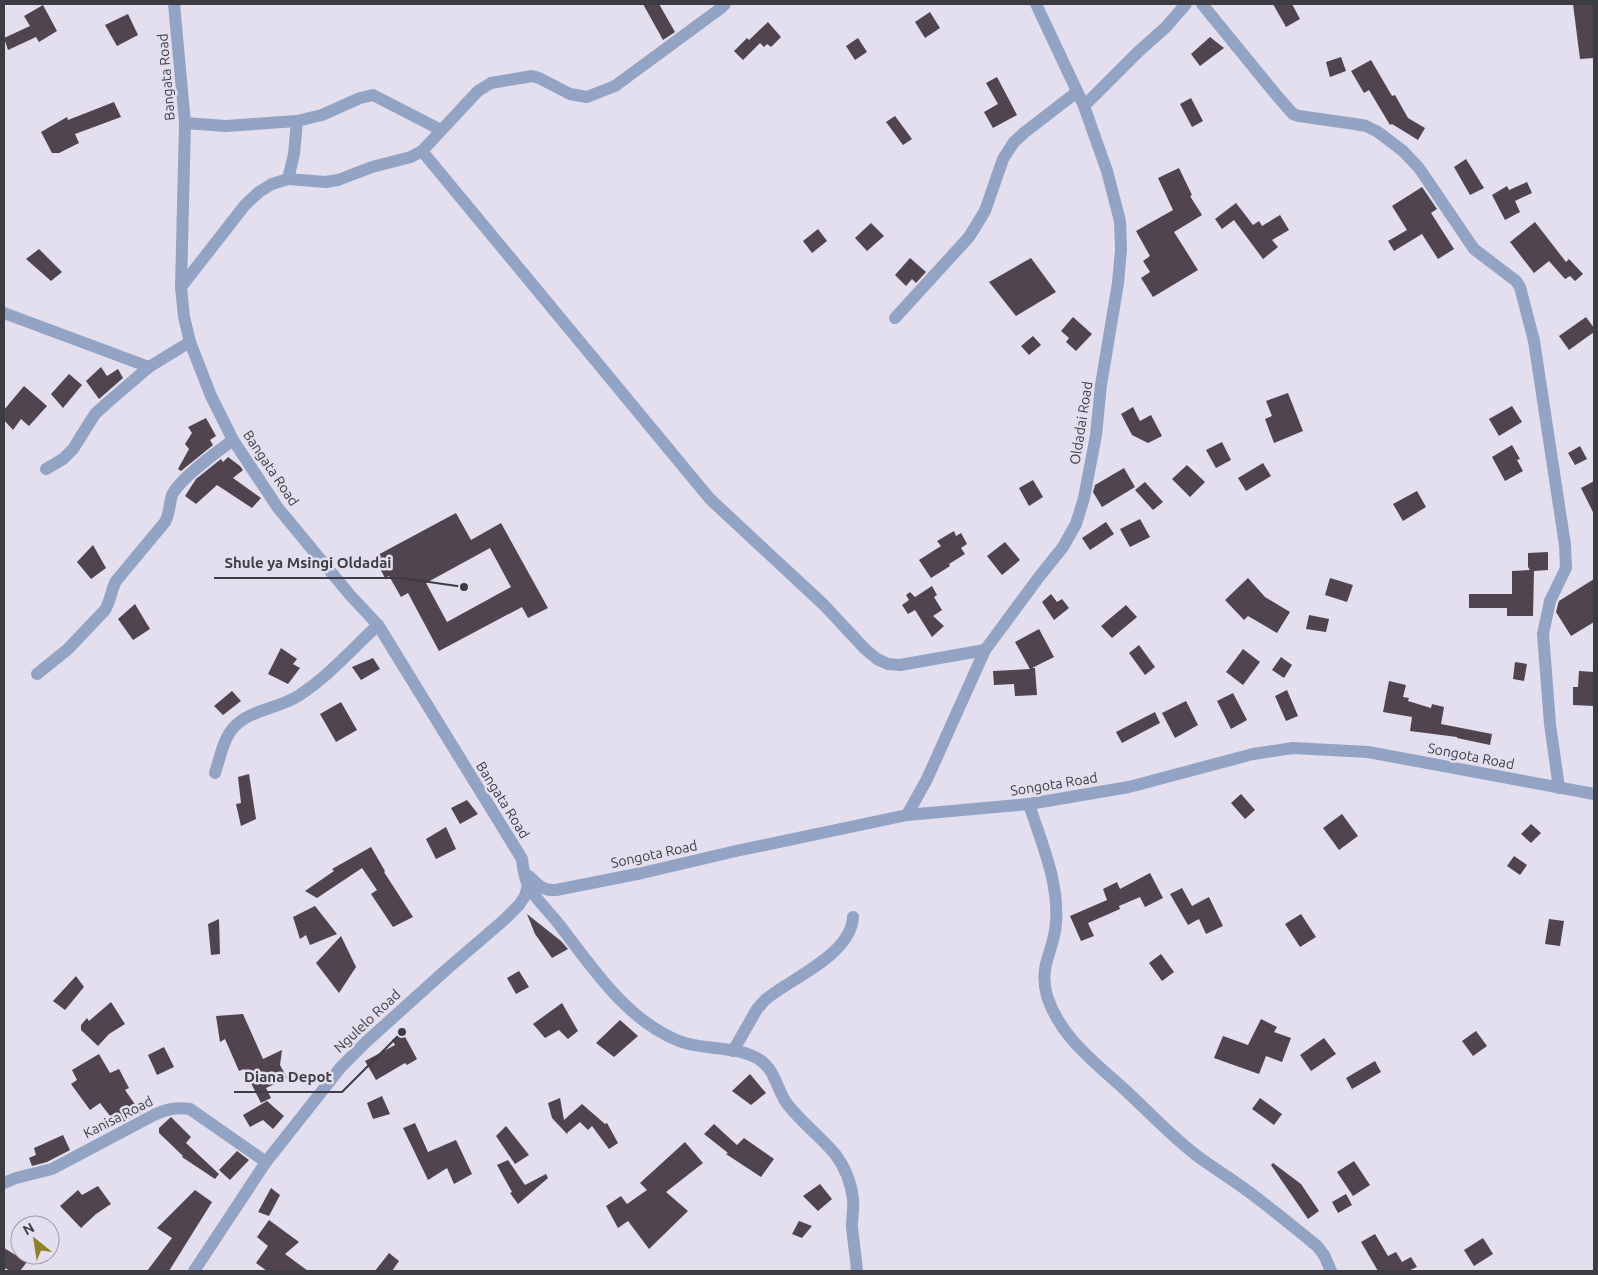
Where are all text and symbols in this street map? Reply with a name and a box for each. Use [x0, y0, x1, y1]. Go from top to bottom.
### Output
street label: Bangata Road [154, 33, 178, 121]
street label: Oldadai Road [1067, 380, 1095, 466]
street label: Bangata Road [240, 427, 302, 509]
callout: Shule ya Msingi Oldadai [214, 548, 401, 578]
text: Shule ya Msingi Oldadai [224, 554, 392, 571]
street label: Songota Road [1426, 740, 1516, 772]
street label: Bangata Road [473, 759, 533, 841]
street label: Songota Road [1009, 769, 1099, 799]
street label: Songota Road [609, 837, 699, 871]
street label: Ngulelo Road [331, 986, 403, 1056]
callout: Diana Depot [234, 1062, 342, 1092]
text: Diana Depot [244, 1068, 332, 1085]
street label: Kanisa Road [81, 1093, 155, 1141]
north arrow [10, 1215, 60, 1265]
text: N [20, 1219, 37, 1238]

